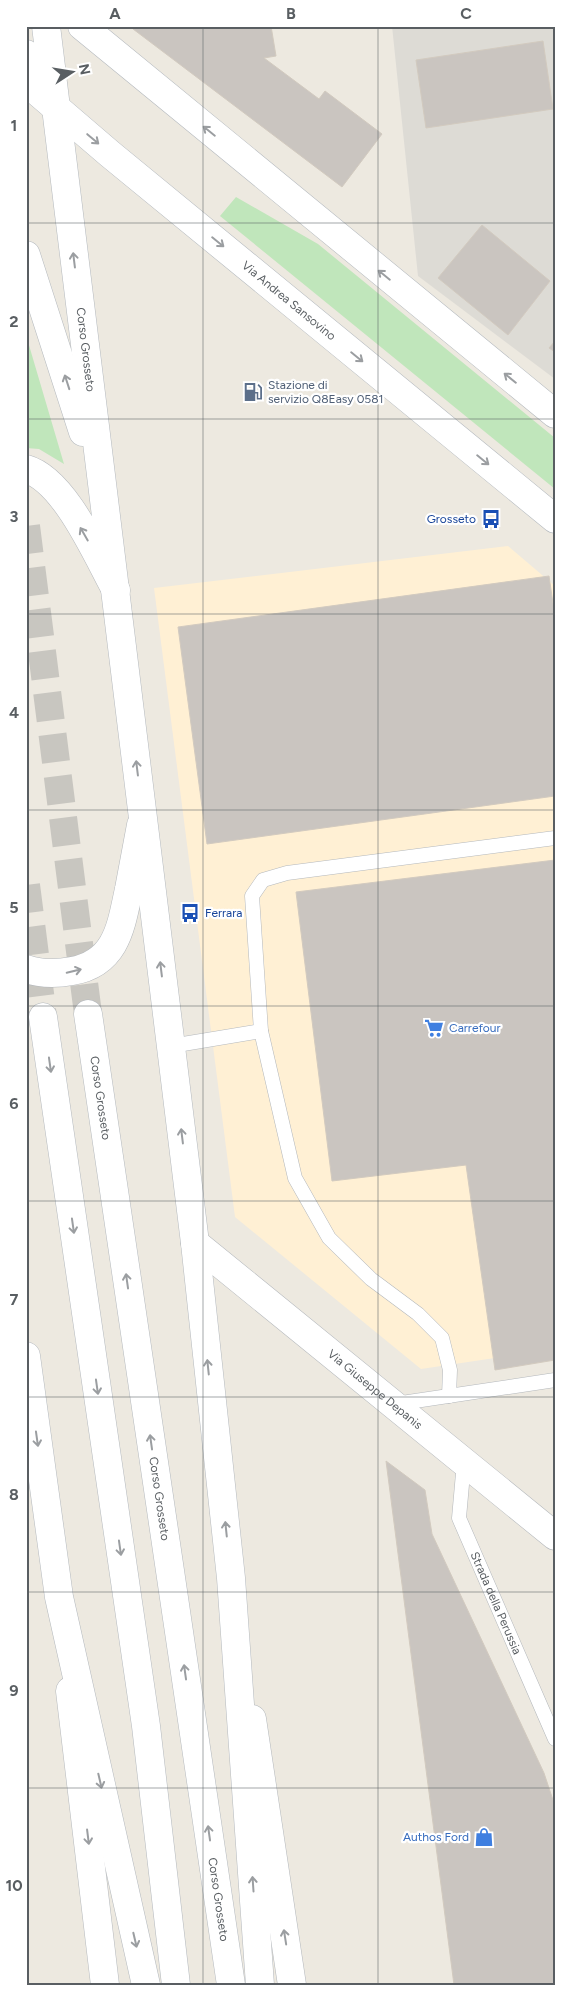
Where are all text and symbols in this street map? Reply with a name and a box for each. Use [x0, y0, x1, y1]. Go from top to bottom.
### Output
text: A [109, 4, 121, 23]
text: B [286, 4, 296, 23]
text: C [460, 4, 472, 23]
north arrow [48, 48, 98, 98]
text: N [75, 62, 94, 76]
text: 1 [11, 116, 17, 135]
one-way arrow [202, 126, 215, 137]
one-way arrow [86, 133, 99, 144]
one-way arrow [212, 237, 225, 248]
one-way arrow [69, 252, 79, 268]
street label: Via Andrea Sansovino [239, 258, 339, 343]
one-way arrow [378, 269, 391, 281]
street label: Corso Grosseto [74, 307, 98, 392]
text: 2 [9, 312, 19, 331]
one-way arrow [351, 351, 364, 362]
one-way arrow [504, 372, 517, 383]
one-way arrow [62, 375, 72, 391]
place label: Stazione di servizio Q8Easy 0581 [268, 378, 384, 406]
fuel station icon: Stazione di servizio Q8Easy 0581 [242, 381, 264, 403]
one-way arrow [476, 454, 489, 465]
text: 3 [10, 507, 19, 526]
bus stop icon: Grosseto [480, 508, 502, 530]
place label: Grosseto [427, 512, 476, 526]
one-way arrow [79, 527, 89, 542]
text: 4 [9, 703, 19, 722]
one-way arrow [132, 761, 142, 777]
text: 5 [9, 898, 19, 917]
bus stop icon: Ferrara [179, 902, 201, 924]
place label: Ferrara [205, 906, 242, 920]
one-way arrow [156, 961, 166, 977]
one-way arrow [66, 966, 82, 975]
supermarket icon: Carrefour [423, 1017, 445, 1039]
place label: Carrefour [449, 1021, 501, 1035]
street label: Corso Grosseto [87, 1055, 113, 1141]
one-way arrow [45, 1057, 55, 1073]
text: 6 [9, 1094, 19, 1113]
one-way arrow [177, 1129, 187, 1145]
one-way arrow [69, 1218, 79, 1234]
one-way arrow [122, 1273, 132, 1289]
text: 7 [10, 1290, 19, 1309]
street label: Via Giuseppe Depanis [325, 1347, 425, 1432]
one-way arrow [203, 1360, 213, 1376]
one-way arrow [92, 1379, 102, 1395]
one-way arrow [33, 1431, 43, 1447]
one-way arrow [146, 1434, 156, 1450]
street label: Corso Grosseto [146, 1456, 172, 1542]
text: 8 [9, 1485, 19, 1504]
one-way arrow [221, 1521, 230, 1537]
one-way arrow [115, 1539, 125, 1555]
street label: Strada della Perussia [468, 1550, 524, 1657]
one-way arrow [180, 1664, 190, 1680]
text: 9 [9, 1681, 19, 1700]
one-way arrow [96, 1773, 105, 1789]
one-way arrow [204, 1825, 214, 1841]
shop icon: Authos Ford [473, 1826, 495, 1848]
one-way arrow [83, 1828, 93, 1844]
place label: Authos Ford [403, 1830, 469, 1844]
street label: Corso Grosseto [205, 1857, 231, 1942]
text: 10 [5, 1876, 23, 1895]
one-way arrow [248, 1876, 257, 1892]
one-way arrow [279, 1929, 289, 1945]
one-way arrow [131, 1931, 141, 1947]

